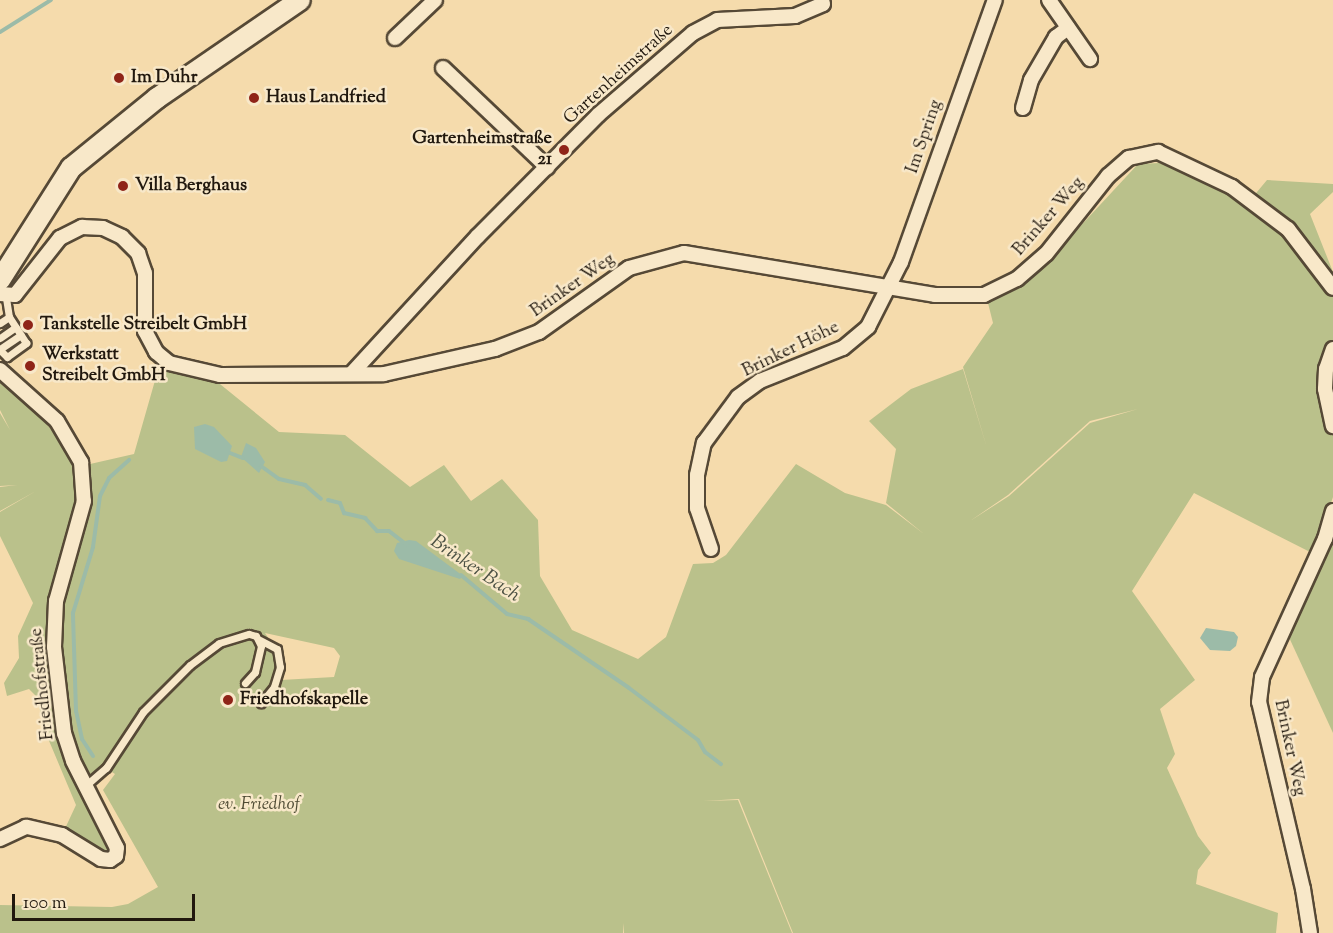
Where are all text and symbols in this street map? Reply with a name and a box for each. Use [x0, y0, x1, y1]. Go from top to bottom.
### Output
street label: Gartenheimstraße [560, 20, 678, 130]
place label: Im Duhr [131, 67, 197, 89]
marker: Im Duhr [112, 71, 126, 85]
place label: Haus Landfried [266, 87, 386, 109]
marker: Haus Landfried [247, 91, 261, 105]
street label: Im Spring [902, 97, 948, 177]
place label: Gartenheimstraße 21 [412, 129, 552, 172]
marker: Gartenheimstraße 21 [557, 143, 571, 157]
street label: Brinker Weg [1009, 173, 1089, 261]
place label: Villa Berghaus [135, 175, 247, 197]
marker: Villa Berghaus [116, 179, 130, 193]
street label: Brinker Weg [527, 249, 619, 323]
place label: Tankstelle Streibelt GmbH [40, 314, 247, 336]
street label: Brinker Höhe [739, 317, 843, 383]
marker: Tankstelle Streibelt GmbH [21, 318, 35, 332]
place label: Werkstatt Streibelt GmbH [42, 345, 165, 388]
marker: Werkstatt Streibelt GmbH [23, 359, 37, 373]
water label: Brinker Bach [425, 530, 525, 608]
street label: Friedhofstraße [26, 627, 60, 741]
place label: Friedhofskapelle [240, 689, 368, 711]
marker: Friedhofskapelle [221, 693, 235, 707]
street label: Brinker Weg [1268, 698, 1310, 798]
park label: ev. Friedhof [218, 794, 300, 816]
scale bar [15, 882, 198, 920]
text: 100 m [23, 891, 67, 917]

